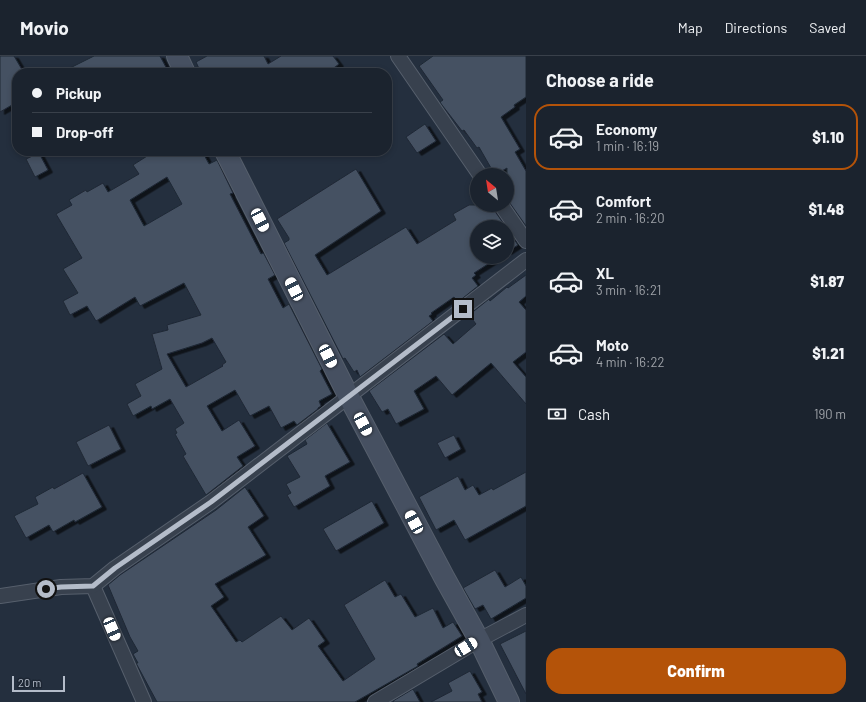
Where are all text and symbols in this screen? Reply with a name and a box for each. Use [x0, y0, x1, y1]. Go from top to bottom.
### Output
text: Movio [20, 16, 69, 39]
text: Map [678, 19, 703, 36]
text: Directions [725, 19, 787, 36]
text: Saved [809, 19, 846, 36]
text: Choose a ride [546, 69, 654, 91]
text: Pickup [56, 84, 102, 102]
icon: car [548, 119, 584, 155]
text: Economy [596, 120, 657, 138]
text: Drop-off [56, 123, 114, 141]
text: $1.10 [812, 128, 844, 146]
text: 1 min · 16:19 [596, 138, 659, 154]
north arrow [470, 168, 514, 212]
map controls [470, 168, 514, 264]
icon: car [548, 191, 584, 227]
text: Comfort [596, 192, 651, 210]
text: $1.48 [808, 200, 844, 218]
car [249, 207, 271, 233]
text: 2 min · 16:20 [596, 210, 665, 226]
button: layers [470, 220, 514, 264]
icon: car [548, 263, 584, 299]
text: XL [596, 264, 614, 282]
text: $1.87 [810, 272, 844, 290]
car [283, 276, 305, 302]
text: 3 min · 16:21 [596, 282, 661, 298]
route end [454, 300, 472, 318]
icon: car [548, 335, 584, 371]
text: Moto [596, 336, 629, 354]
car [317, 343, 339, 369]
text: $1.21 [812, 344, 844, 362]
text: 4 min · 16:22 [596, 354, 664, 370]
icon: cash [546, 403, 568, 425]
text: Cash [578, 405, 610, 423]
text: 190 m [814, 406, 846, 422]
car [352, 411, 374, 437]
car [403, 509, 425, 535]
route start [37, 580, 55, 598]
car [102, 616, 122, 642]
car [453, 636, 479, 658]
button: Confirm [546, 648, 846, 694]
scale bar [12, 674, 65, 693]
text: 20 m [18, 676, 41, 689]

